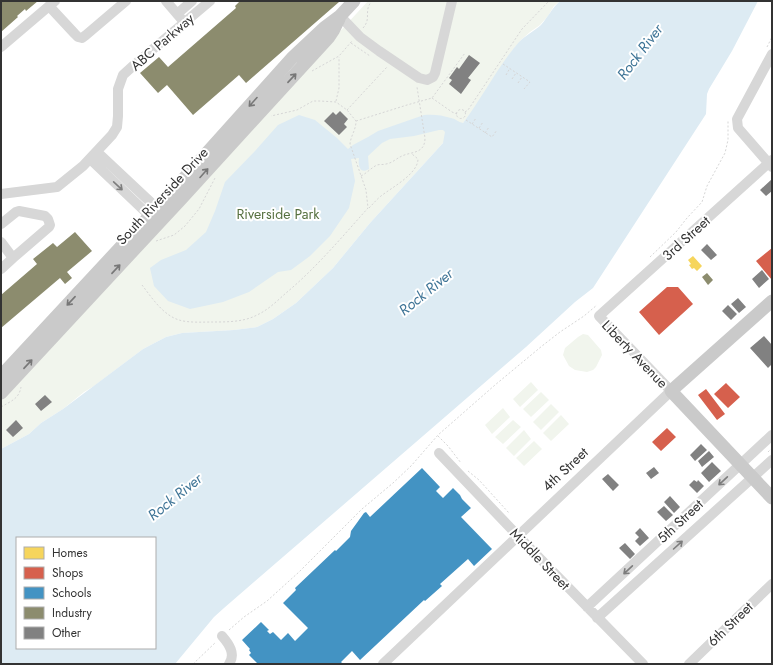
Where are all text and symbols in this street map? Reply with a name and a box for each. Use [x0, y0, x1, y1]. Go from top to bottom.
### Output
street label: ABC Parkway [126, 8, 199, 75]
water label: Rock River [612, 19, 669, 84]
one-way arrow [287, 73, 296, 83]
one-way arrow [248, 97, 257, 107]
street label: South Riverside Drive [111, 143, 213, 249]
one-way arrow [200, 168, 209, 179]
one-way arrow [113, 181, 123, 191]
park label: Riverside Park [236, 204, 320, 224]
street label: 3rd Street [658, 211, 715, 265]
water label: Rock River [394, 263, 459, 321]
one-way arrow [111, 264, 121, 274]
one-way arrow [66, 296, 75, 306]
street label: Liberty Avenue [597, 316, 673, 392]
one-way arrow [23, 359, 32, 369]
street label: 4th Street [538, 442, 593, 496]
water label: Rock River [143, 468, 208, 526]
one-way arrow [718, 476, 728, 486]
street label: 5th Street [653, 494, 708, 547]
street label: Middle Street [505, 524, 575, 595]
legend [16, 537, 156, 649]
one-way arrow [673, 540, 683, 549]
text: Homes [52, 544, 88, 562]
text: Shops [52, 564, 83, 582]
one-way arrow [623, 565, 633, 575]
text: Schools [52, 584, 91, 602]
street label: 6th Street [703, 597, 758, 651]
text: Industry [52, 604, 93, 622]
text: Other [52, 624, 82, 642]

